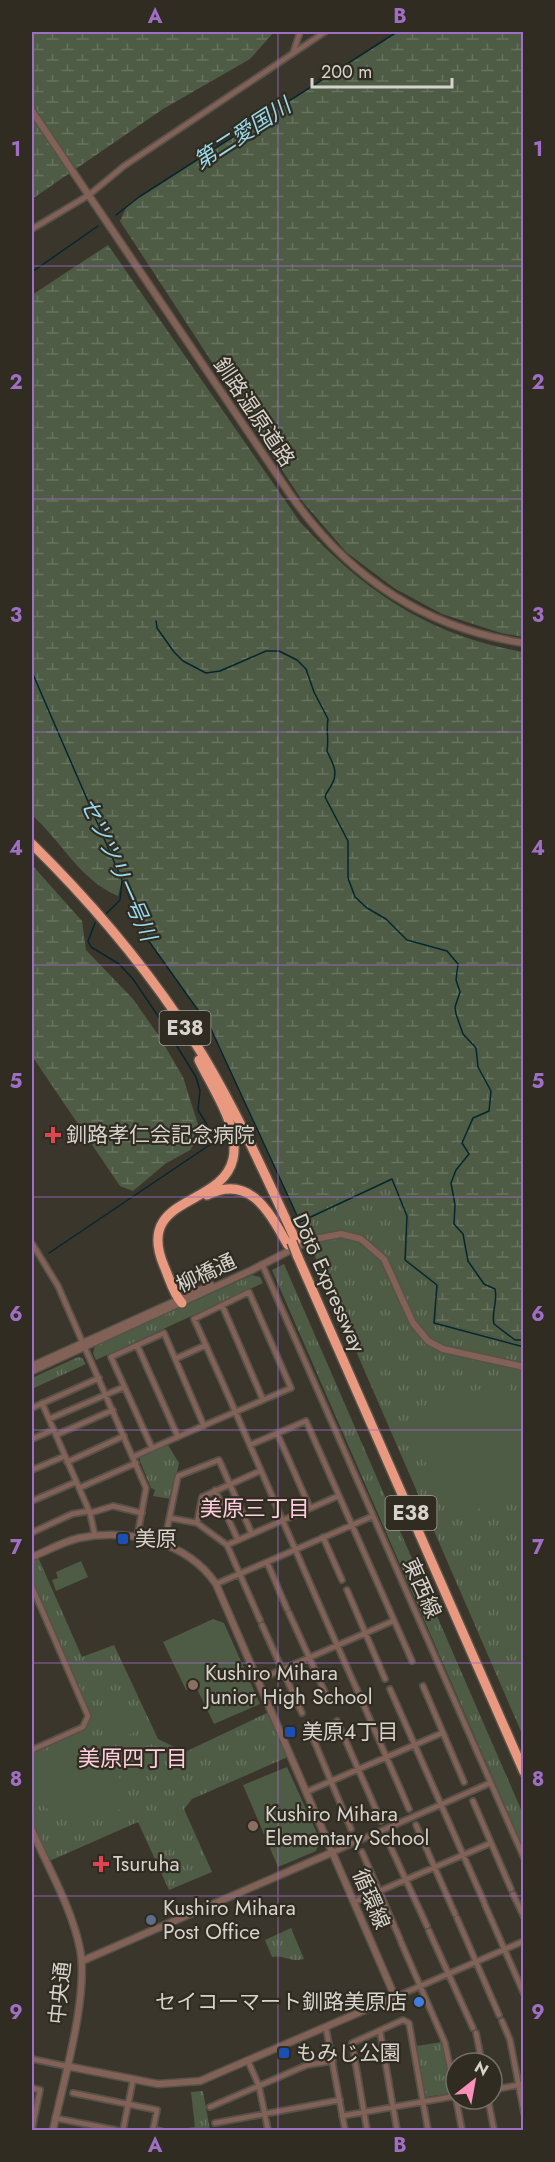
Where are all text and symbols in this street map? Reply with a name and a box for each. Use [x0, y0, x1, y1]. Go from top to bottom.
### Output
text: A [147, 2, 163, 31]
text: B [393, 2, 407, 31]
scale bar [312, 51, 452, 89]
text: 200 m [321, 59, 372, 85]
water label: 第二愛国川 [187, 89, 299, 176]
text: 1 [11, 135, 21, 164]
text: 1 [533, 135, 543, 164]
street label: 釧路湿原道路 [206, 351, 302, 473]
text: 2 [9, 368, 23, 397]
text: 2 [531, 368, 545, 397]
text: 3 [10, 601, 22, 630]
text: 3 [532, 601, 544, 630]
water label: セツツリ一号川 [73, 792, 166, 948]
text: 4 [9, 834, 23, 863]
text: 4 [531, 834, 545, 863]
road number: E38 [160, 1011, 210, 1045]
text: 5 [10, 1067, 23, 1096]
text: 5 [532, 1067, 545, 1096]
place label: 釧路孝仁会記念病院 [66, 1120, 255, 1150]
marker: 釧路孝仁会記念病院 [44, 1126, 62, 1144]
street label: Dōtō Expressway [285, 1209, 373, 1358]
street label: 柳橋通 [171, 1246, 241, 1300]
text: 6 [9, 1300, 23, 1329]
text: 6 [531, 1300, 545, 1329]
district label: 美原三丁目 [200, 1492, 310, 1524]
road number: E38 [386, 1496, 436, 1530]
place label: 美原 [135, 1524, 177, 1554]
marker: 美原 [116, 1532, 130, 1546]
text: 7 [10, 1533, 23, 1562]
text: 7 [532, 1533, 545, 1562]
street label: 東西線 [395, 1553, 449, 1623]
place label: Kushiro Mihara Junior High School [202, 1658, 373, 1712]
marker: Kushiro Mihara Junior High School [186, 1678, 200, 1692]
place label: 美原4丁目 [302, 1717, 398, 1747]
marker: 美原4丁目 [283, 1725, 297, 1739]
district label: 美原四丁目 [78, 1742, 188, 1774]
text: 8 [10, 1765, 22, 1794]
text: 8 [532, 1765, 544, 1794]
place label: Kushiro Mihara Elementary School [265, 1799, 429, 1853]
marker: Kushiro Mihara Elementary School [246, 1819, 260, 1833]
place label: Tsuruha [113, 1849, 180, 1879]
marker: Tsuruha [94, 1857, 108, 1871]
street label: 循環線 [345, 1864, 397, 1934]
place label: Kushiro Mihara Post Office [163, 1893, 296, 1947]
marker: Kushiro Mihara Post Office [144, 1913, 158, 1927]
street label: 中央通 [42, 1960, 78, 2026]
place label: セイコーマート釧路美原店 [155, 1987, 407, 2017]
marker: セイコーマート釧路美原店 [412, 1995, 426, 2009]
text: 9 [9, 1998, 23, 2027]
text: 9 [531, 1998, 545, 2027]
place label: もみじ公園 [296, 2038, 401, 2068]
marker: もみじ公園 [277, 2046, 291, 2060]
north arrow [444, 2051, 504, 2111]
text: N [470, 2055, 493, 2082]
text: A [147, 2131, 163, 2160]
text: B [393, 2131, 407, 2160]

